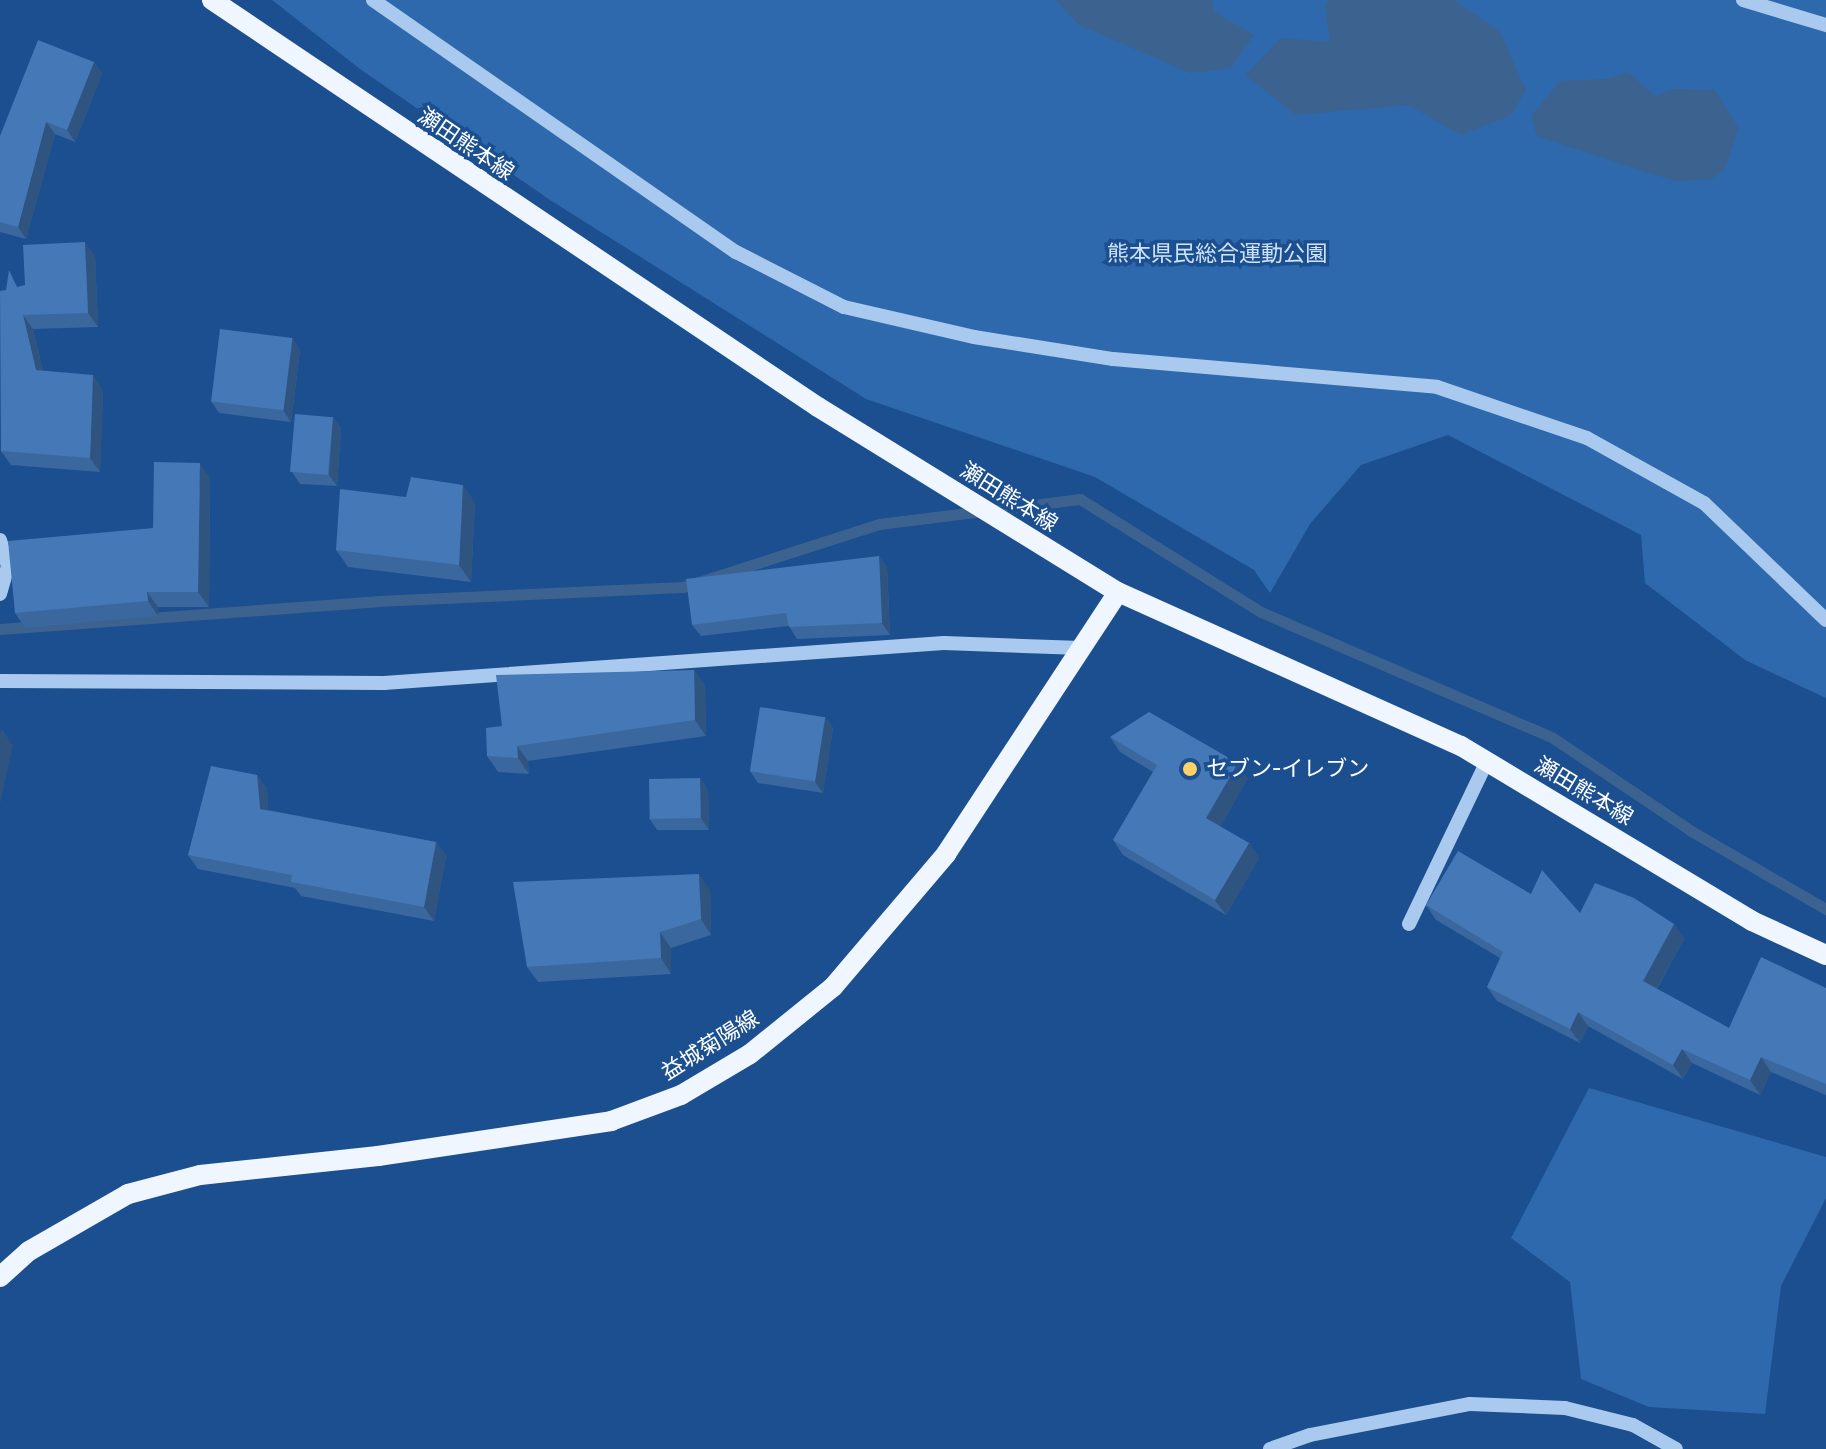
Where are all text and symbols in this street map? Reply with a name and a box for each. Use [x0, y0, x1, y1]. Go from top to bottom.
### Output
street label: 瀬田熊本線 [413, 102, 519, 186]
park label: 熊本県民総合運動公園 [1107, 241, 1327, 267]
street label: 瀬田熊本線 [955, 457, 1063, 537]
street label: 瀬田熊本線 [1530, 751, 1638, 831]
place label: セブン-イレブン [1206, 756, 1369, 782]
marker: セブン-イレブン [1181, 760, 1199, 778]
street label: 益城菊陽線 [656, 1005, 764, 1085]

